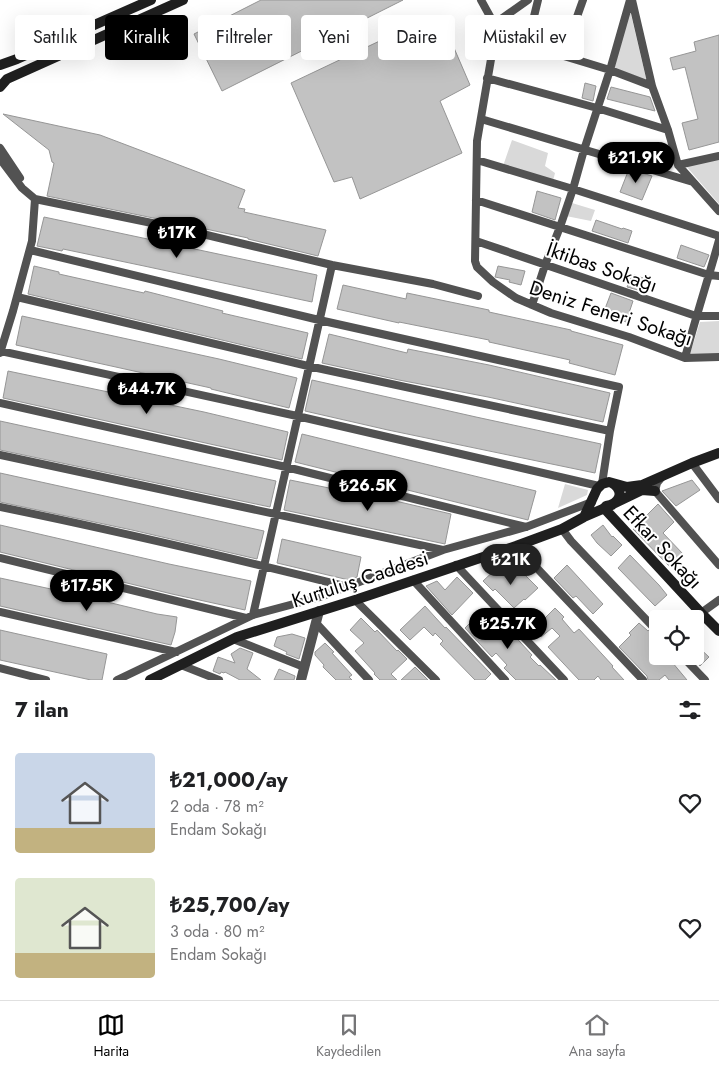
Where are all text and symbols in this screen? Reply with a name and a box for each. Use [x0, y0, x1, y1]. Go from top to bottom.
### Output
chip: Satılık [15, 15, 95, 60]
chip: Kiralık [105, 15, 188, 60]
chip: Filtreler [198, 15, 291, 60]
chip: Yeni [301, 15, 368, 60]
chip: Daire [378, 15, 455, 60]
chip: Müstakil ev [465, 15, 584, 60]
pin: ₺21.9K [595, 142, 677, 184]
text: ₺21.9K [609, 146, 663, 169]
pin: ₺17K [147, 216, 207, 259]
text: ₺17K [158, 221, 196, 244]
street label: İktibas Sokağı [542, 235, 661, 300]
street label: Deniz Feneri Sokağı [525, 273, 696, 354]
pin: ₺44.7K [106, 372, 188, 415]
text: ₺44.7K [118, 377, 176, 400]
pin: ₺26.5K [327, 470, 409, 512]
text: ₺26.5K [339, 474, 397, 497]
street label: Efkar Sokağı [616, 499, 709, 596]
street label: Kurtuluş Caddesi [288, 544, 432, 615]
pin: ₺21K [481, 544, 541, 586]
text: ₺21K [492, 548, 530, 571]
pin: ₺17.5K [46, 570, 128, 612]
text: ₺17.5K [61, 574, 113, 597]
pin: ₺25.7K [467, 608, 549, 650]
map controls [649, 610, 704, 665]
button: locate [649, 610, 704, 665]
text: ₺25.7K [480, 612, 536, 635]
text: 7 ilan [15, 695, 69, 725]
icon: filters [676, 696, 704, 724]
text: ₺21,000/ay [170, 765, 288, 795]
icon: home [55, 773, 115, 833]
icon: heart [676, 789, 704, 817]
text: 2 oda · 78 m² [170, 795, 264, 818]
text: Endam Sokağı [170, 818, 267, 841]
text: ₺25,700/ay [170, 890, 289, 920]
icon: home [55, 898, 115, 958]
icon: heart [676, 914, 704, 942]
text: 3 oda · 80 m² [170, 920, 265, 943]
text: Endam Sokağı [170, 943, 267, 966]
tab: Harita [94, 1011, 129, 1061]
tab: Kaydedilen [316, 1011, 381, 1061]
tab: Ana sayfa [569, 1011, 625, 1061]

